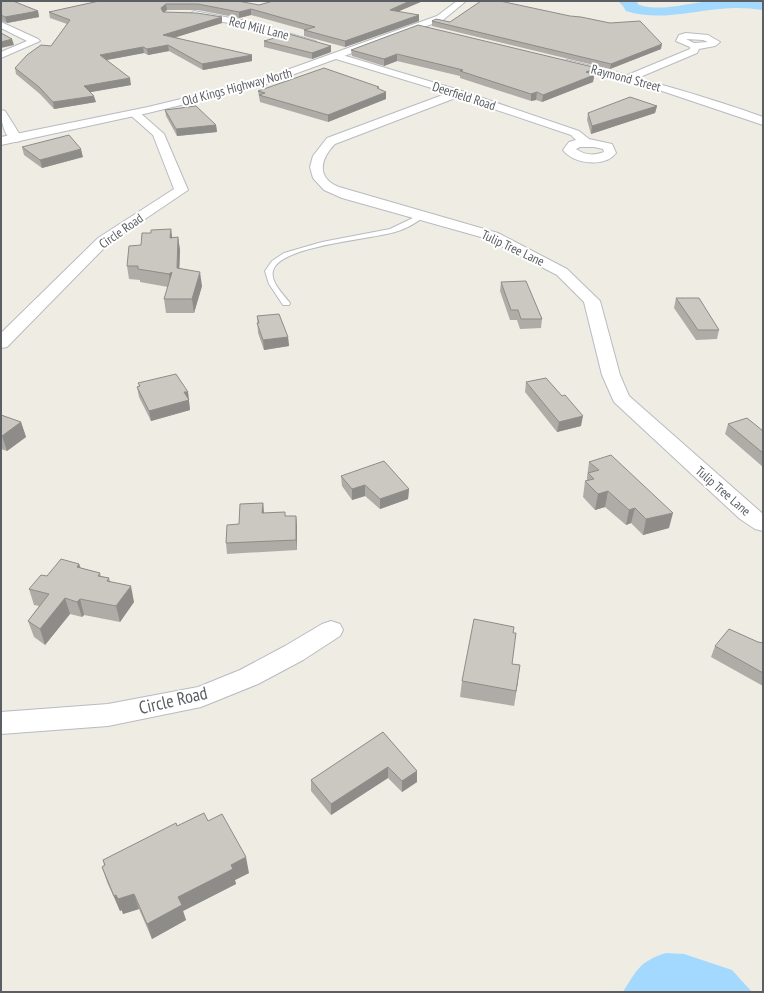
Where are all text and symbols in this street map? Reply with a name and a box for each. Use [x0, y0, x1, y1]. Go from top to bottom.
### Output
street label: Red Mill Lane [227, 12, 291, 44]
street label: Raymond Street [589, 61, 663, 96]
street label: Old Kings Highway North [180, 64, 294, 110]
street label: Deerfield Road [430, 78, 498, 114]
street label: Circle Road [96, 210, 146, 252]
street label: Tulip Tree Lane [479, 226, 547, 270]
street label: Tulip Tree Lane [692, 462, 754, 520]
street label: Circle Road [136, 681, 210, 719]

